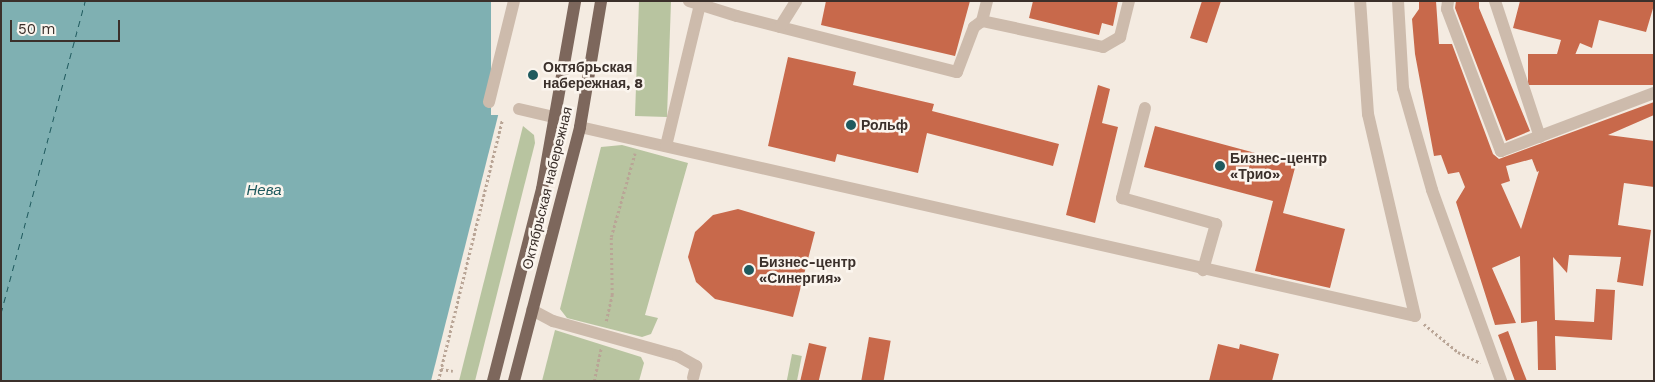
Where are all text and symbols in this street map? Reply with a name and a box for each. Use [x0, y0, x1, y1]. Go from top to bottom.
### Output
scale bar [12, 10, 122, 42]
text: 50 m [18, 20, 55, 38]
place label: Октябрьская набережная, 8 [543, 59, 643, 92]
marker: Октябрьская набережная, 8 [527, 69, 539, 81]
street label: Октябрьская набережная [519, 105, 575, 271]
place label: Рольф [861, 117, 908, 133]
marker: Рольф [845, 119, 857, 131]
place label: Бизнес-центр «Трио» [1230, 150, 1327, 182]
marker: Бизнес-центр «Трио» [1214, 160, 1226, 172]
water label: Нева [246, 182, 282, 200]
place label: Бизнес-центр «Синергия» [759, 254, 856, 286]
marker: Бизнес-центр «Синергия» [743, 264, 755, 276]

